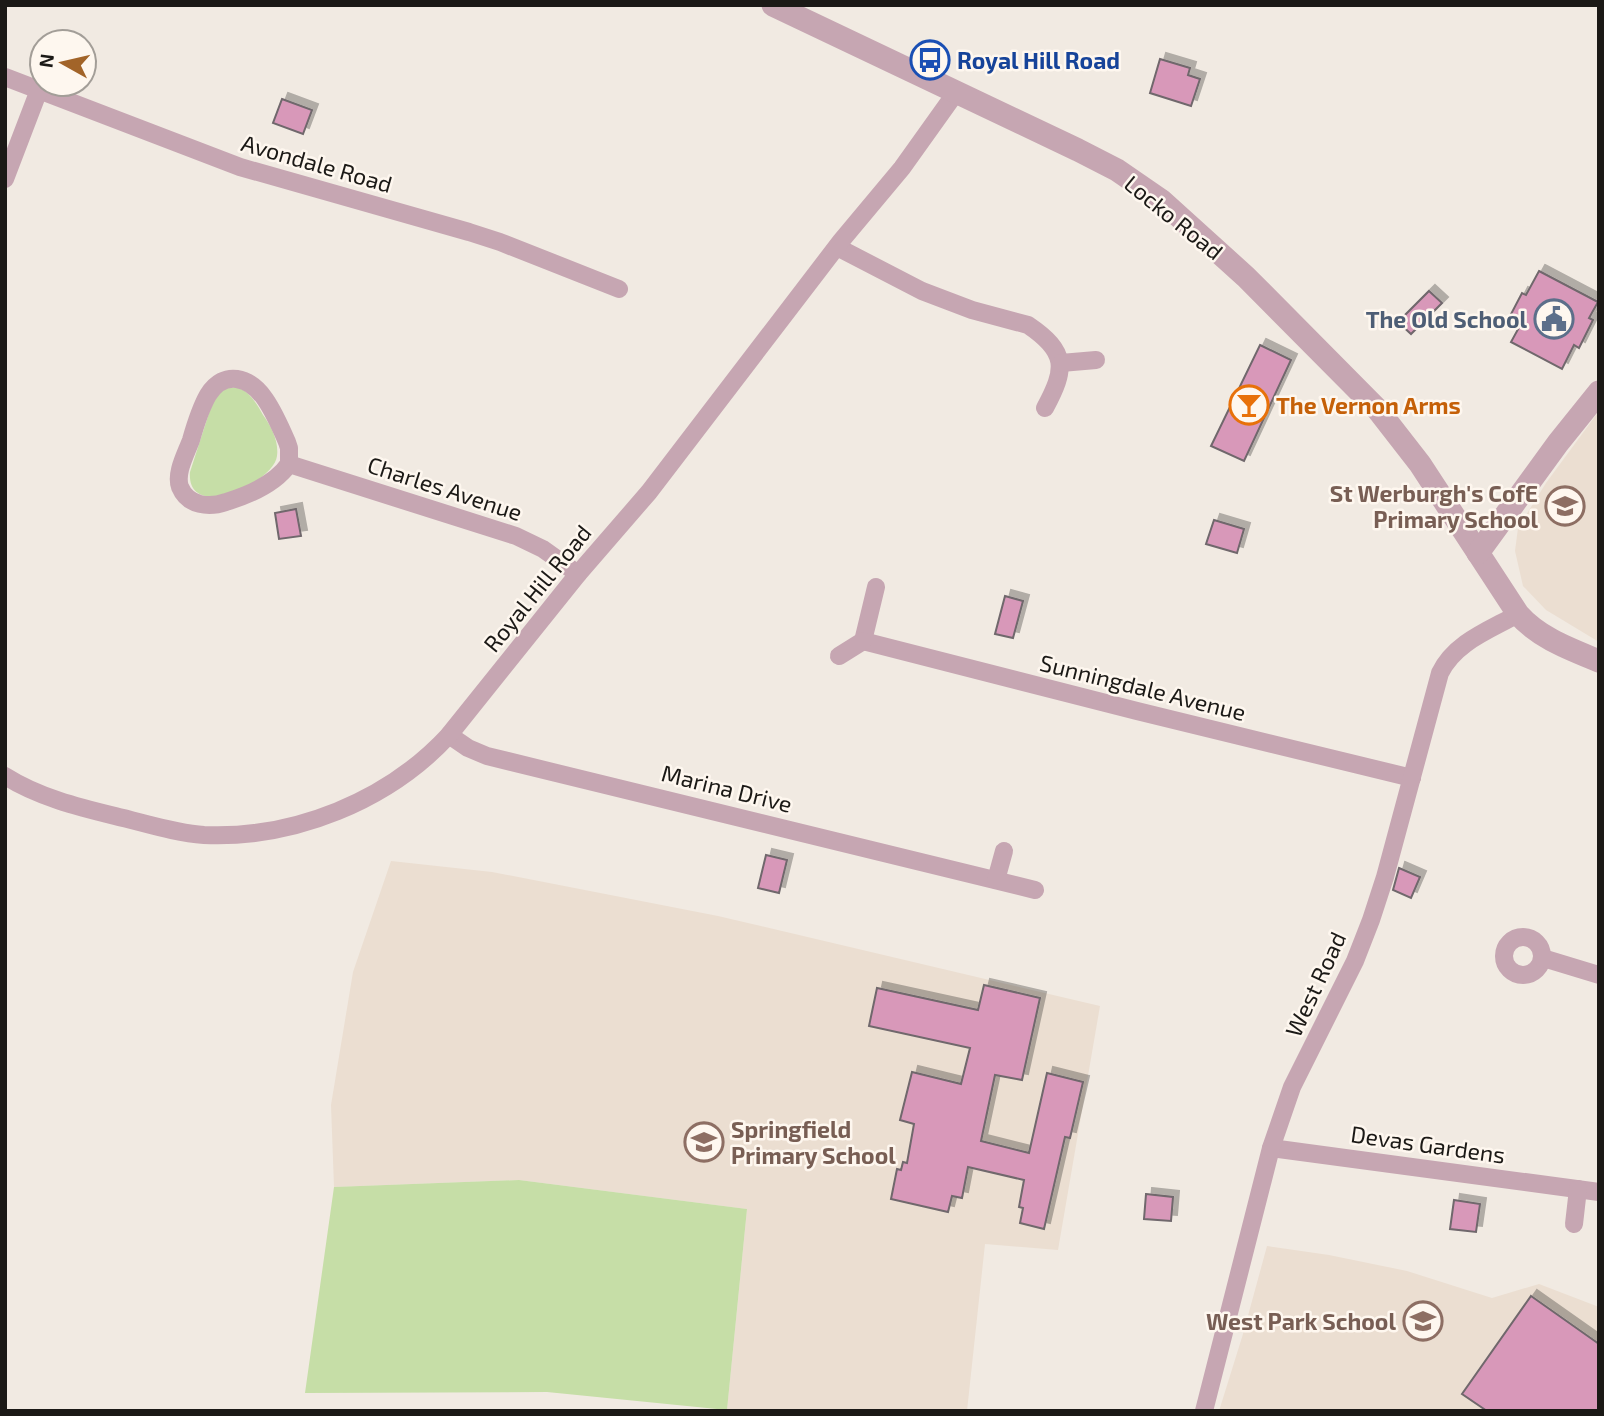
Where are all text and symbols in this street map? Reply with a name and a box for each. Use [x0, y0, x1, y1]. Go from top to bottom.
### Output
north arrow [28, 28, 98, 98]
bus stop icon: Royal Hill Road [909, 39, 951, 81]
place label: Royal Hill Road [957, 46, 1120, 74]
text: N [33, 52, 58, 69]
street label: Avondale Road [238, 128, 396, 198]
street label: Locko Road [1119, 169, 1229, 265]
public building icon: The Old School [1533, 298, 1575, 340]
place label: The Old School [1366, 305, 1527, 333]
bar icon: The Vernon Arms [1228, 384, 1270, 426]
place label: The Vernon Arms [1276, 391, 1461, 419]
street label: Charles Avenue [364, 450, 526, 526]
place label: St Werburgh's CofE Primary School [1330, 479, 1538, 533]
school or university icon: St Werburgh's CofE Primary School [1544, 485, 1586, 527]
street label: Royal Hill Road [477, 519, 597, 657]
street label: Sunningdale Avenue [1037, 648, 1249, 726]
street label: Marina Drive [659, 758, 795, 818]
street label: West Road [1279, 927, 1351, 1041]
place label: Springfield Primary School [731, 1115, 896, 1169]
street label: Devas Gardens [1349, 1119, 1507, 1169]
school or university icon: Springfield Primary School [683, 1121, 725, 1163]
school or university icon: West Park School [1402, 1300, 1444, 1342]
place label: West Park School [1206, 1307, 1396, 1335]

